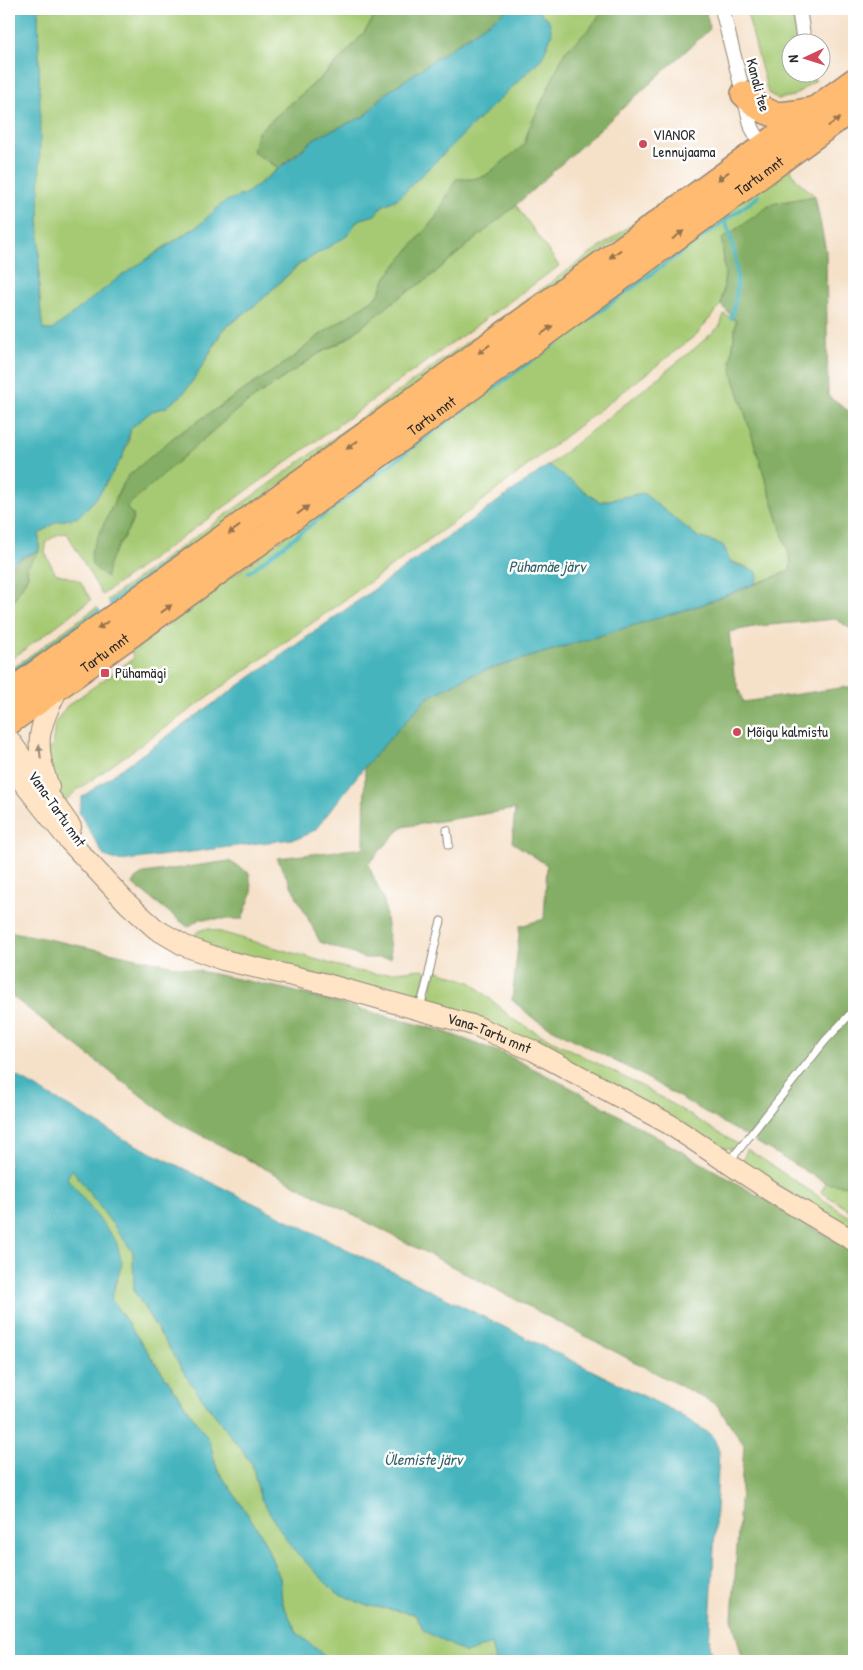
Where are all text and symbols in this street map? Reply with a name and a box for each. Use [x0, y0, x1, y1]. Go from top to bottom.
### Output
north arrow [780, 32, 830, 82]
text: N [783, 54, 802, 63]
street label: Kanali tee [741, 56, 776, 114]
one-way arrow [827, 117, 840, 127]
place label: VIANOR Lennujaama [653, 124, 716, 162]
marker: VIANOR Lennujaama [637, 138, 649, 150]
street label: Tartu mnt [731, 150, 788, 201]
one-way arrow [716, 171, 730, 181]
one-way arrow [671, 229, 684, 240]
one-way arrow [608, 249, 622, 259]
one-way arrow [540, 325, 553, 336]
one-way arrow [477, 344, 490, 354]
street label: Tartu mnt [403, 390, 461, 441]
one-way arrow [346, 439, 359, 450]
one-way arrow [296, 504, 309, 515]
one-way arrow [227, 525, 241, 535]
water label: Pühamäe järv [509, 555, 588, 577]
one-way arrow [159, 604, 173, 614]
one-way arrow [96, 620, 110, 630]
street label: Tartu mnt [76, 628, 134, 678]
place label: Pühamägi [115, 662, 167, 683]
marker: Pühamägi [99, 667, 111, 679]
place label: Mõigu kalmistu [747, 721, 828, 742]
marker: Mõigu kalmistu [731, 726, 743, 738]
one-way arrow [36, 744, 44, 760]
street label: Vana-Tartu mnt [23, 766, 92, 852]
street label: Vana-Tartu mnt [445, 1007, 535, 1059]
water label: Ülemiste järv [384, 1448, 465, 1470]

